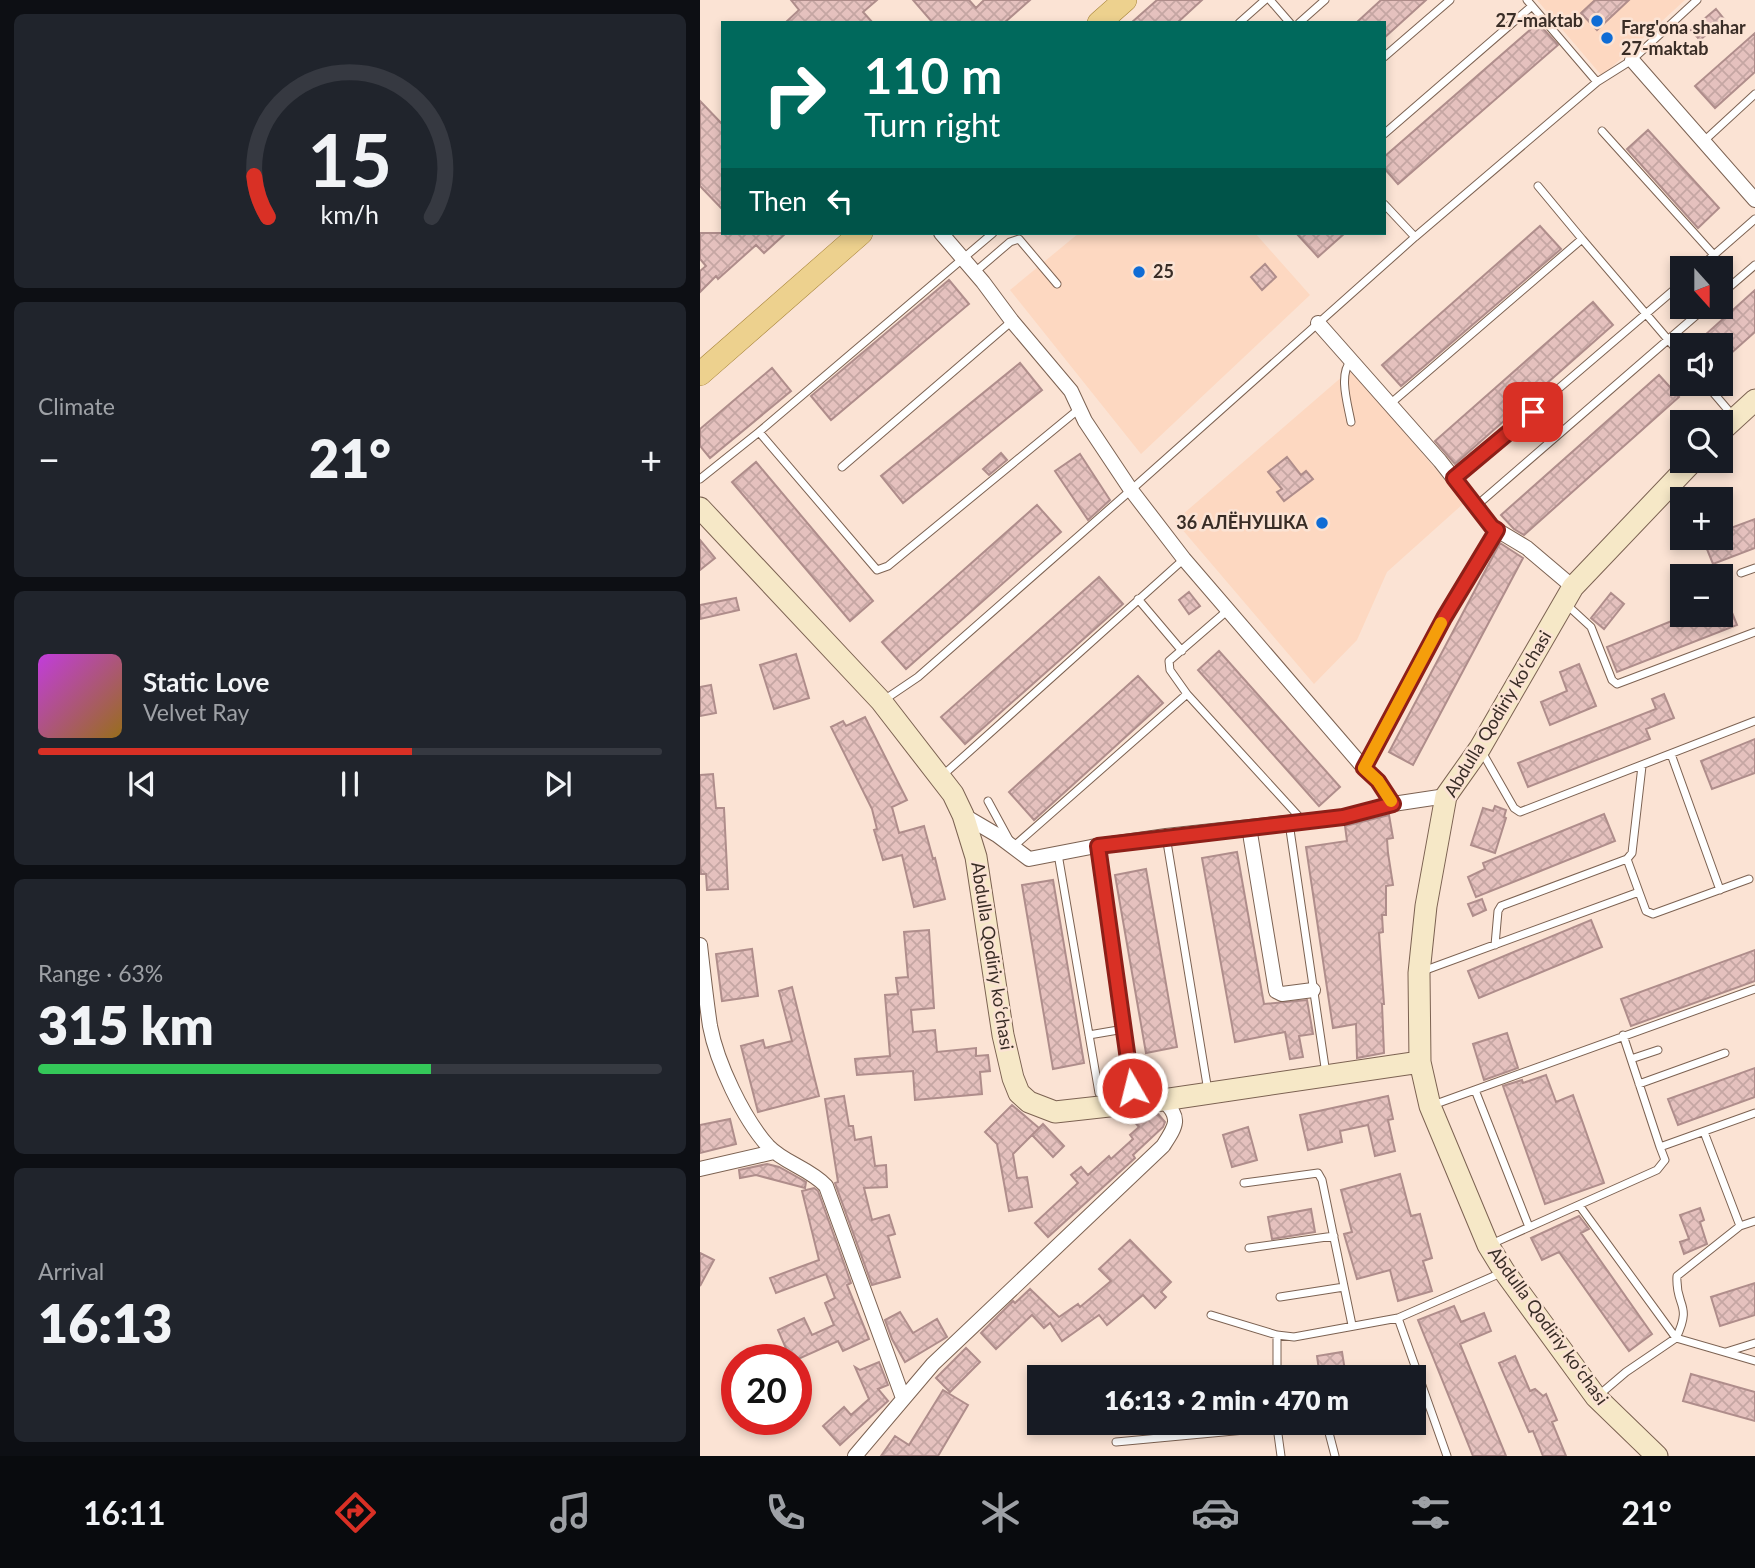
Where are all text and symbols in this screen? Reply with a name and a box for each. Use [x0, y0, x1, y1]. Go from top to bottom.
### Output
place label: 27-maktab [1496, 9, 1583, 31]
marker: 27-maktab [1589, 13, 1605, 29]
place label: Farg'ona shahar 27-maktab [1621, 16, 1746, 59]
marker: Farg'ona shahar 27-maktab [1599, 30, 1615, 46]
text: 110 m [864, 46, 1002, 104]
icon: right [749, 49, 840, 140]
text: Turn right [864, 105, 1000, 144]
text: 15 [308, 116, 392, 204]
icon: left [821, 182, 859, 220]
text: Then [749, 185, 807, 217]
text: km/h [321, 199, 379, 229]
north arrow [1670, 256, 1732, 318]
map controls [1670, 256, 1733, 627]
place label: 25 [1153, 260, 1174, 282]
marker: 25 [1131, 264, 1147, 280]
button: sound [1670, 333, 1733, 396]
pin [1503, 382, 1563, 442]
text: Climate [38, 392, 115, 420]
icon: arrive [1514, 393, 1552, 431]
button: search [1670, 410, 1733, 473]
text: 21° [309, 427, 391, 489]
text: − [38, 436, 60, 482]
text: + [640, 436, 662, 482]
button: + [1670, 487, 1733, 550]
place label: 36 АЛЁНУШКА [1176, 511, 1309, 533]
marker: 36 АЛЁНУШКА [1314, 515, 1330, 531]
button: − [1670, 564, 1733, 627]
street label: Abdulla Qodiriy koʻchasi [1439, 626, 1555, 801]
text: Static Love [143, 666, 270, 698]
text: Velvet Ray [143, 698, 249, 726]
icon: previous [123, 765, 161, 803]
icon: pause [331, 765, 369, 803]
icon: next [539, 765, 577, 803]
street label: Abdulla Qodiriy koʻchasi [967, 860, 1019, 1051]
text: Range · 63% [38, 959, 163, 987]
text: 315 km [38, 994, 214, 1056]
position arrow [1095, 1051, 1169, 1125]
street label: Abdulla Qodiriy koʻchasi [1484, 1242, 1614, 1409]
text: Arrival [38, 1257, 104, 1285]
text: 16:13 [38, 1292, 172, 1354]
speed limit sign: 20 [721, 1344, 812, 1435]
text: 16:13 · 2 min · 470 m [1104, 1384, 1349, 1416]
icon: directions [331, 1488, 380, 1537]
icon: music [546, 1488, 595, 1537]
icon: phone [761, 1488, 810, 1537]
icon: climate [976, 1488, 1025, 1537]
icon: car [1191, 1488, 1240, 1537]
icon: filters [1406, 1488, 1455, 1537]
text: 16:11 [83, 1493, 165, 1532]
text: 21° [1621, 1493, 1672, 1532]

